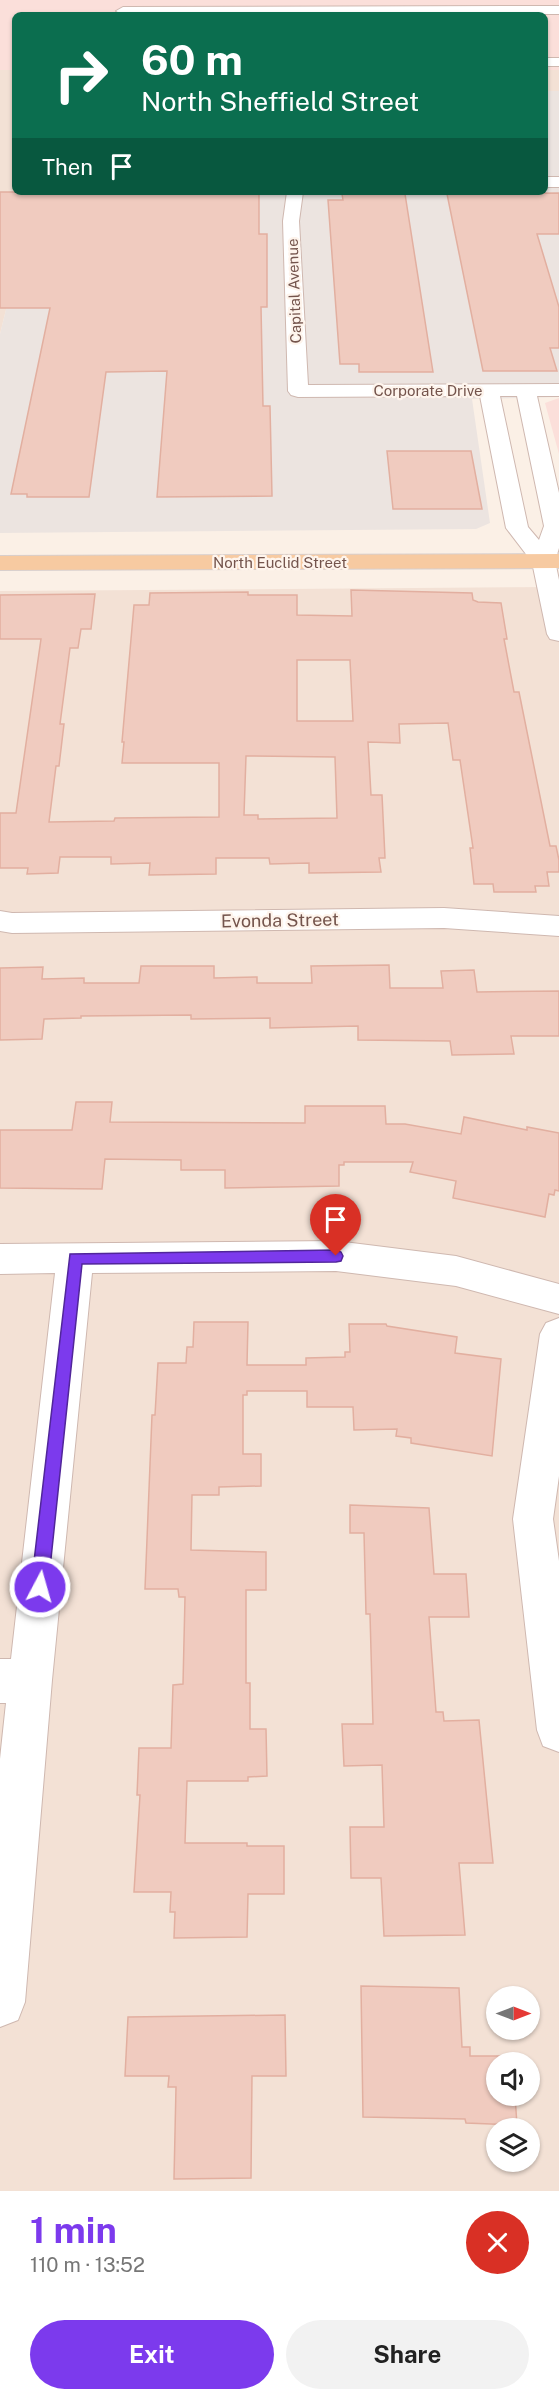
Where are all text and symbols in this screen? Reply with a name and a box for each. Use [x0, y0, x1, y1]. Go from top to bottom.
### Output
text: 60 m [141, 35, 243, 84]
icon: right [42, 36, 120, 114]
text: North Sheffield Street [141, 85, 419, 117]
icon: arrive [105, 150, 138, 183]
text: Then [42, 154, 93, 180]
street label: Capital Avenue [284, 238, 304, 344]
street label: Corporate Drive [373, 382, 483, 399]
street label: North Euclid Street [213, 554, 347, 571]
street label: Evonda Street [221, 908, 339, 932]
pin [310, 1194, 361, 1256]
icon: arrive [319, 1203, 352, 1236]
position arrow [8, 1555, 72, 1619]
north arrow [486, 1986, 540, 2040]
map controls [486, 1986, 540, 2172]
button: sound [486, 2052, 540, 2106]
button: layers [486, 2118, 540, 2172]
text: 1 min [30, 2209, 117, 2251]
button: close [466, 2211, 529, 2274]
text: 110 m · 13:52 [30, 2253, 145, 2277]
button: Exit [30, 2320, 274, 2389]
button: Share [286, 2320, 529, 2389]

